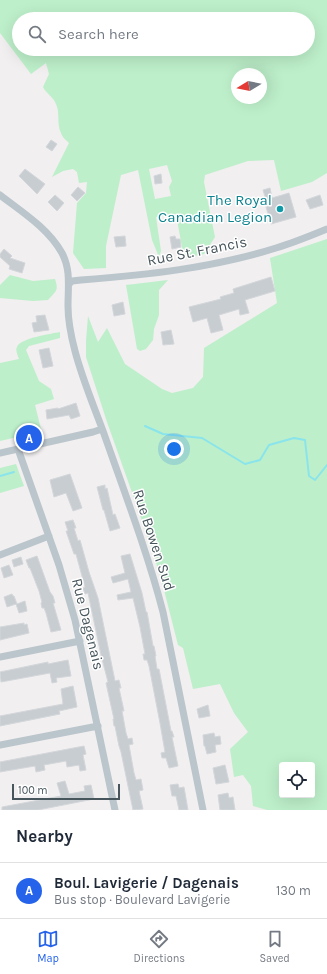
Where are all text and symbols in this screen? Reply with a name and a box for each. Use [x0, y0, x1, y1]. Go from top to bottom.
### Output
search box [12, 12, 315, 56]
icon: search [26, 23, 48, 45]
text: Search here [58, 25, 139, 43]
north arrow [231, 68, 267, 104]
place label: The Royal Canadian Legion [158, 191, 272, 226]
marker: The Royal Canadian Legion [275, 204, 285, 214]
street label: Rue St. Francis [146, 233, 248, 269]
pin: A [16, 423, 42, 453]
your location [164, 439, 184, 459]
street label: Rue Bowen Sud [129, 487, 179, 593]
street label: Rue Dagenais [68, 576, 108, 672]
map controls [279, 762, 315, 798]
button: locate [279, 762, 315, 798]
scale bar [12, 782, 120, 801]
text: 100 m [18, 784, 48, 797]
text: Nearby [16, 826, 73, 846]
text: Boul. Lavigerie / Dagenais [54, 874, 239, 892]
text: A [25, 883, 33, 898]
text: 130 m [276, 883, 311, 898]
text: Bus stop · Boulevard Lavigerie [54, 892, 230, 907]
tab: Map [37, 928, 59, 965]
tab: Directions [133, 928, 185, 965]
tab: Saved [259, 928, 290, 965]

